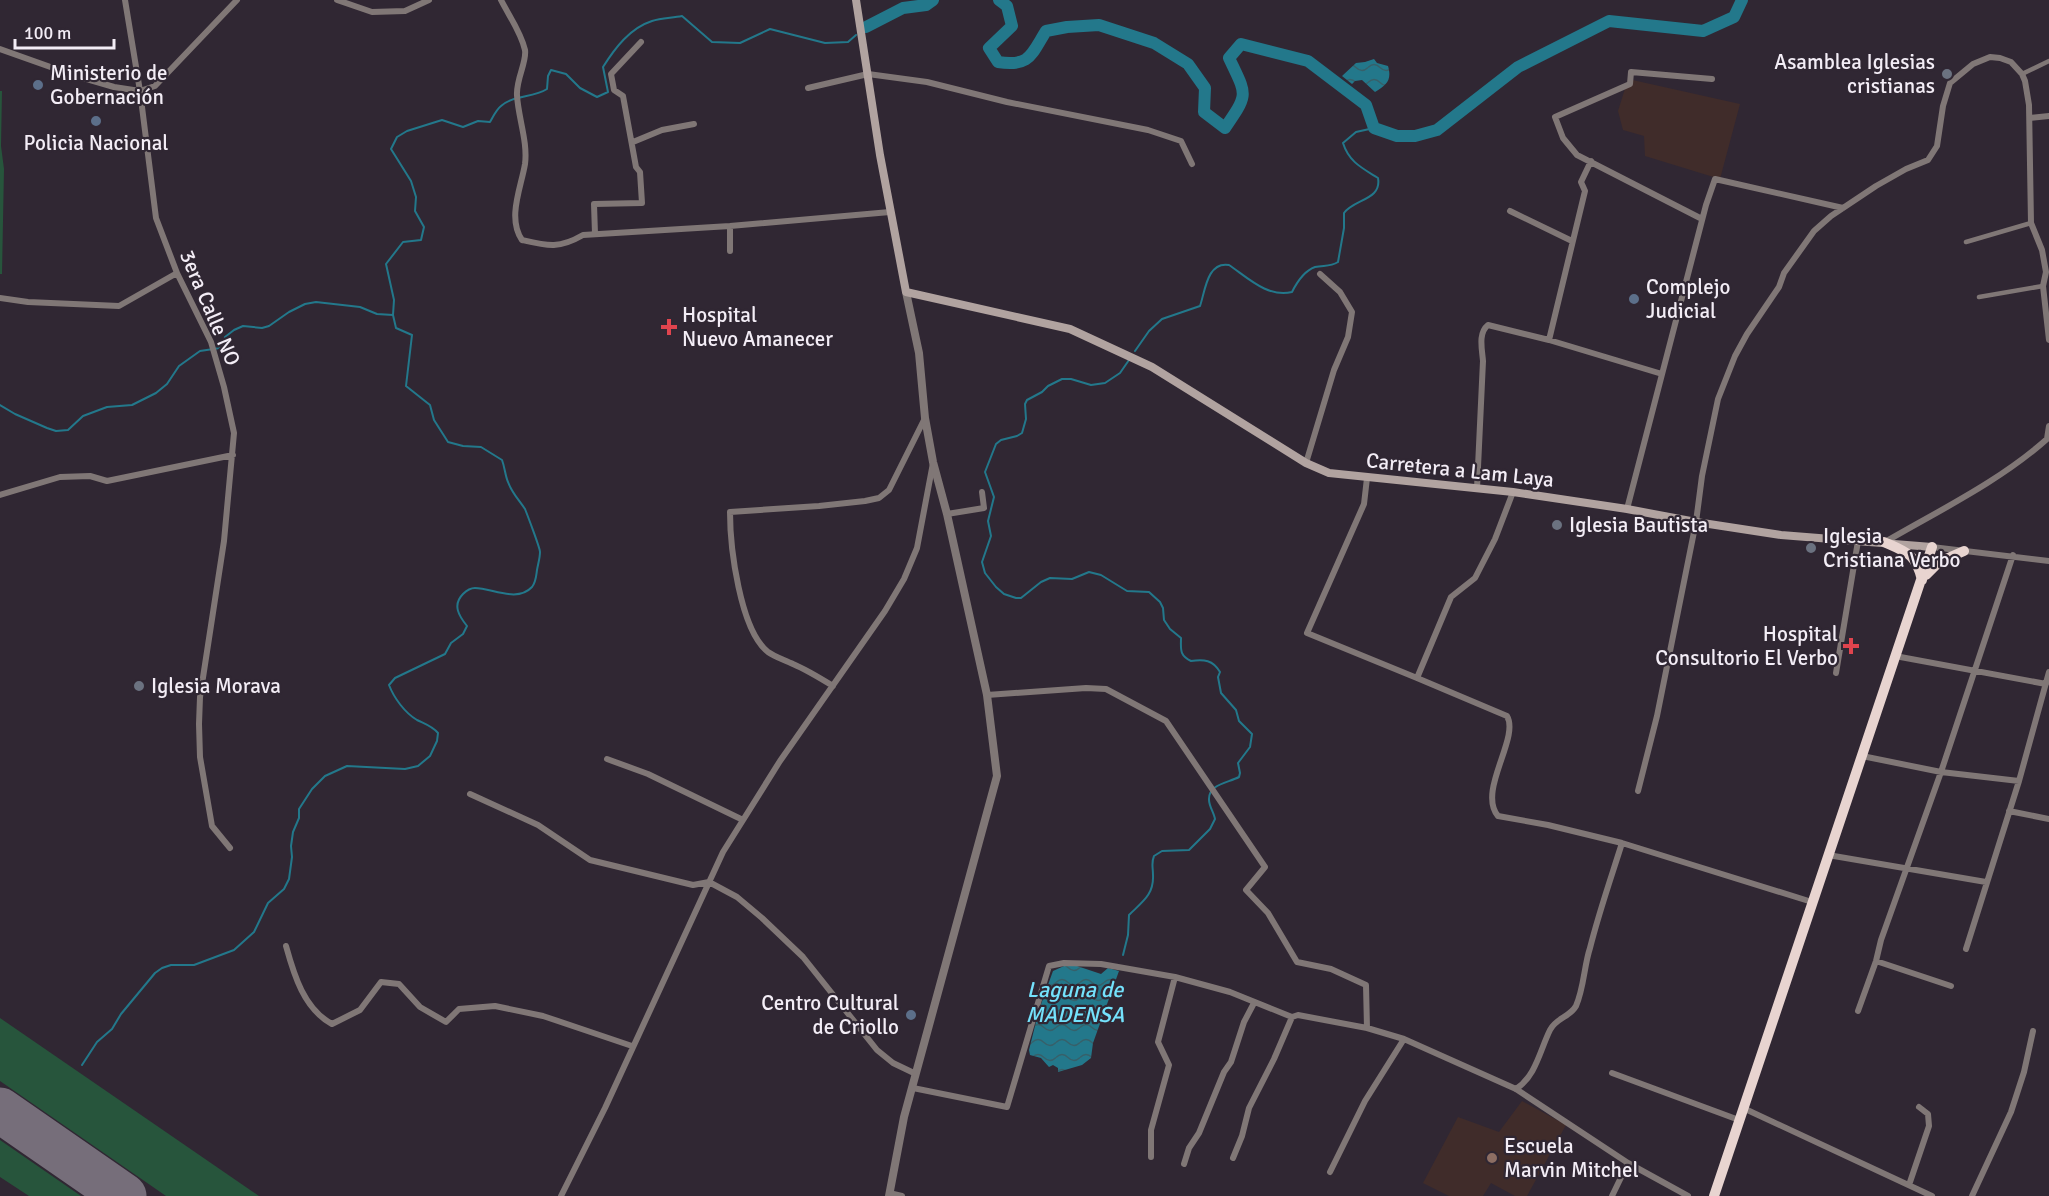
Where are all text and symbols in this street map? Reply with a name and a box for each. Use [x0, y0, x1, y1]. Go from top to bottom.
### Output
scale bar [15, 12, 114, 50]
text: 100 m [24, 22, 71, 44]
place label: Asamblea Iglesias cristianas [1774, 49, 1935, 99]
place label: Ministerio de Gobernación [50, 60, 168, 110]
marker: Asamblea Iglesias cristianas [1940, 67, 1954, 81]
marker: Ministerio de Gobernación [31, 78, 45, 92]
marker: Policia Nacional [89, 114, 103, 128]
place label: Policia Nacional [24, 130, 168, 156]
street label: 3era Calle NO [174, 246, 246, 370]
place label: Complejo Judicial [1646, 274, 1731, 324]
marker: Complejo Judicial [1627, 292, 1641, 306]
place label: Hospital Nuevo Amanecer [682, 302, 833, 352]
marker: Hospital Nuevo Amanecer [660, 318, 678, 336]
street label: Carretera a Lam Laya [1365, 447, 1555, 493]
place label: Iglesia Bautista [1569, 512, 1708, 538]
marker: Iglesia Bautista [1550, 518, 1564, 532]
place label: Iglesia Cristiana Verbo [1823, 523, 1961, 573]
marker: Iglesia Cristiana Verbo [1804, 541, 1818, 555]
place label: Hospital Consultorio El Verbo [1655, 621, 1838, 671]
marker: Hospital Consultorio El Verbo [1842, 637, 1860, 655]
place label: Iglesia Morava [151, 673, 281, 699]
marker: Iglesia Morava [132, 679, 146, 693]
water label: Laguna de MADENSA [1026, 976, 1125, 1028]
place label: Centro Cultural de Criollo [761, 990, 899, 1040]
marker: Centro Cultural de Criollo [904, 1008, 918, 1022]
place label: Escuela Marvin Mitchel [1504, 1133, 1639, 1183]
marker: Escuela Marvin Mitchel [1485, 1151, 1499, 1165]

